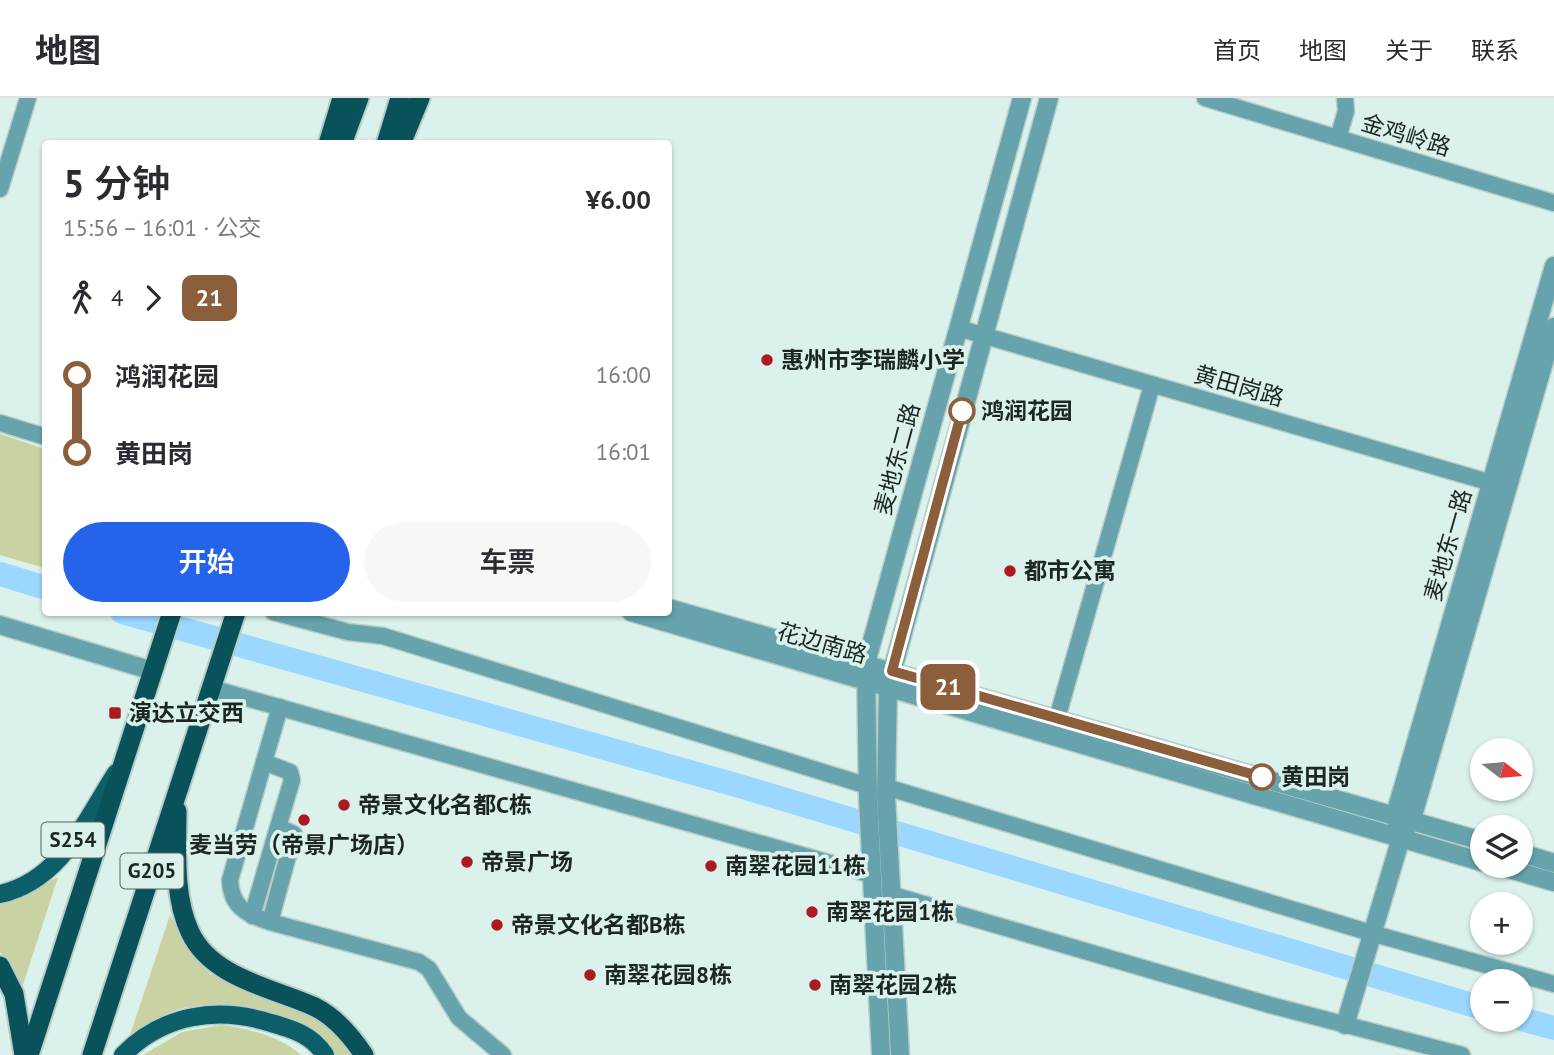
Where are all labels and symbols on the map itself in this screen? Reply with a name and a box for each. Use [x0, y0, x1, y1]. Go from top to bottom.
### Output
street label: 金鸡岭路 [1358, 107, 1454, 162]
place label: 惠州市李瑞麟小学 [781, 345, 965, 374]
marker: 惠州市李瑞麟小学 [759, 352, 775, 368]
street label: 黄田岗路 [1191, 359, 1287, 412]
place label: 鸿润花园 [981, 396, 1073, 425]
marker: 鸿润花园 [949, 398, 975, 424]
street label: 麦地东二路 [868, 400, 925, 518]
street label: 麦地东一路 [1418, 486, 1477, 604]
place label: 都市公寓 [1024, 556, 1116, 585]
marker: 都市公寓 [1002, 563, 1018, 579]
street label: 花边南路 [774, 616, 870, 669]
line badge: 21 [916, 664, 979, 710]
place label: 演达立交西 [129, 698, 244, 727]
marker: 演达立交西 [107, 705, 123, 721]
north arrow [1470, 738, 1533, 802]
place label: 黄田岗 [1281, 762, 1350, 791]
marker: 黄田岗 [1249, 764, 1275, 790]
place label: 帝景文化名都C栋 [358, 790, 532, 819]
marker: 帝景文化名都C栋 [336, 797, 352, 813]
marker: 麦当劳（帝景广场店） [296, 812, 312, 828]
road number: S254 [42, 822, 104, 858]
place label: 麦当劳（帝景广场店） [189, 830, 419, 859]
place label: 帝景广场 [481, 847, 573, 876]
place label: 南翠花园11栋 [725, 851, 866, 880]
road number: G205 [120, 854, 184, 888]
marker: 帝景广场 [459, 854, 475, 870]
marker: 南翠花园11栋 [703, 858, 719, 874]
place label: 南翠花园1栋 [826, 897, 954, 926]
marker: 南翠花园1栋 [804, 904, 820, 920]
place label: 帝景文化名都B栋 [511, 910, 686, 939]
marker: 帝景文化名都B栋 [489, 917, 505, 933]
place label: 南翠花园8栋 [604, 960, 732, 989]
marker: 南翠花园8栋 [582, 967, 598, 983]
place label: 南翠花园2栋 [829, 970, 957, 999]
marker: 南翠花园2栋 [807, 977, 823, 993]

